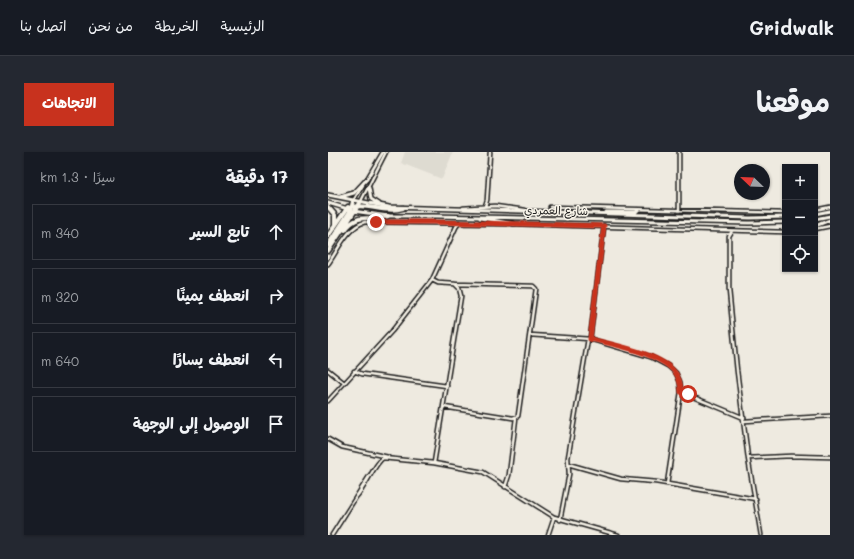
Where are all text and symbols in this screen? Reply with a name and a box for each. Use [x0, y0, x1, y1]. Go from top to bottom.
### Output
text: Gridwalk [749, 15, 834, 40]
text: اتصل بنا [20, 16, 66, 35]
text: من نحن [88, 16, 133, 35]
text: الخريطة [155, 16, 199, 35]
text: الرئيسية [221, 16, 264, 35]
button: الاتجاهات [24, 83, 114, 126]
text: موقعنا [756, 83, 830, 119]
north arrow [734, 164, 770, 200]
map controls [782, 164, 818, 272]
button: + [782, 164, 818, 200]
text: 17 دقيقة [226, 165, 288, 187]
text: سيرًا · 1.3 km [40, 168, 115, 185]
button: − [782, 200, 818, 236]
street label: شارع العمردي [524, 202, 588, 220]
route end [367, 213, 385, 231]
text: تابع السير [190, 221, 249, 241]
icon: ahead [265, 221, 287, 243]
text: 340 m [41, 224, 79, 241]
button: locate [782, 236, 818, 272]
text: انعطف يمينًا [177, 285, 249, 305]
icon: right [265, 285, 287, 307]
text: 320 m [41, 288, 78, 305]
text: انعطف يسارًا [173, 349, 249, 369]
icon: left [265, 349, 287, 371]
text: 640 m [41, 352, 79, 369]
route start [679, 385, 697, 403]
text: الوصول إلى الوجهة [133, 413, 249, 433]
icon: arrive [265, 413, 287, 435]

